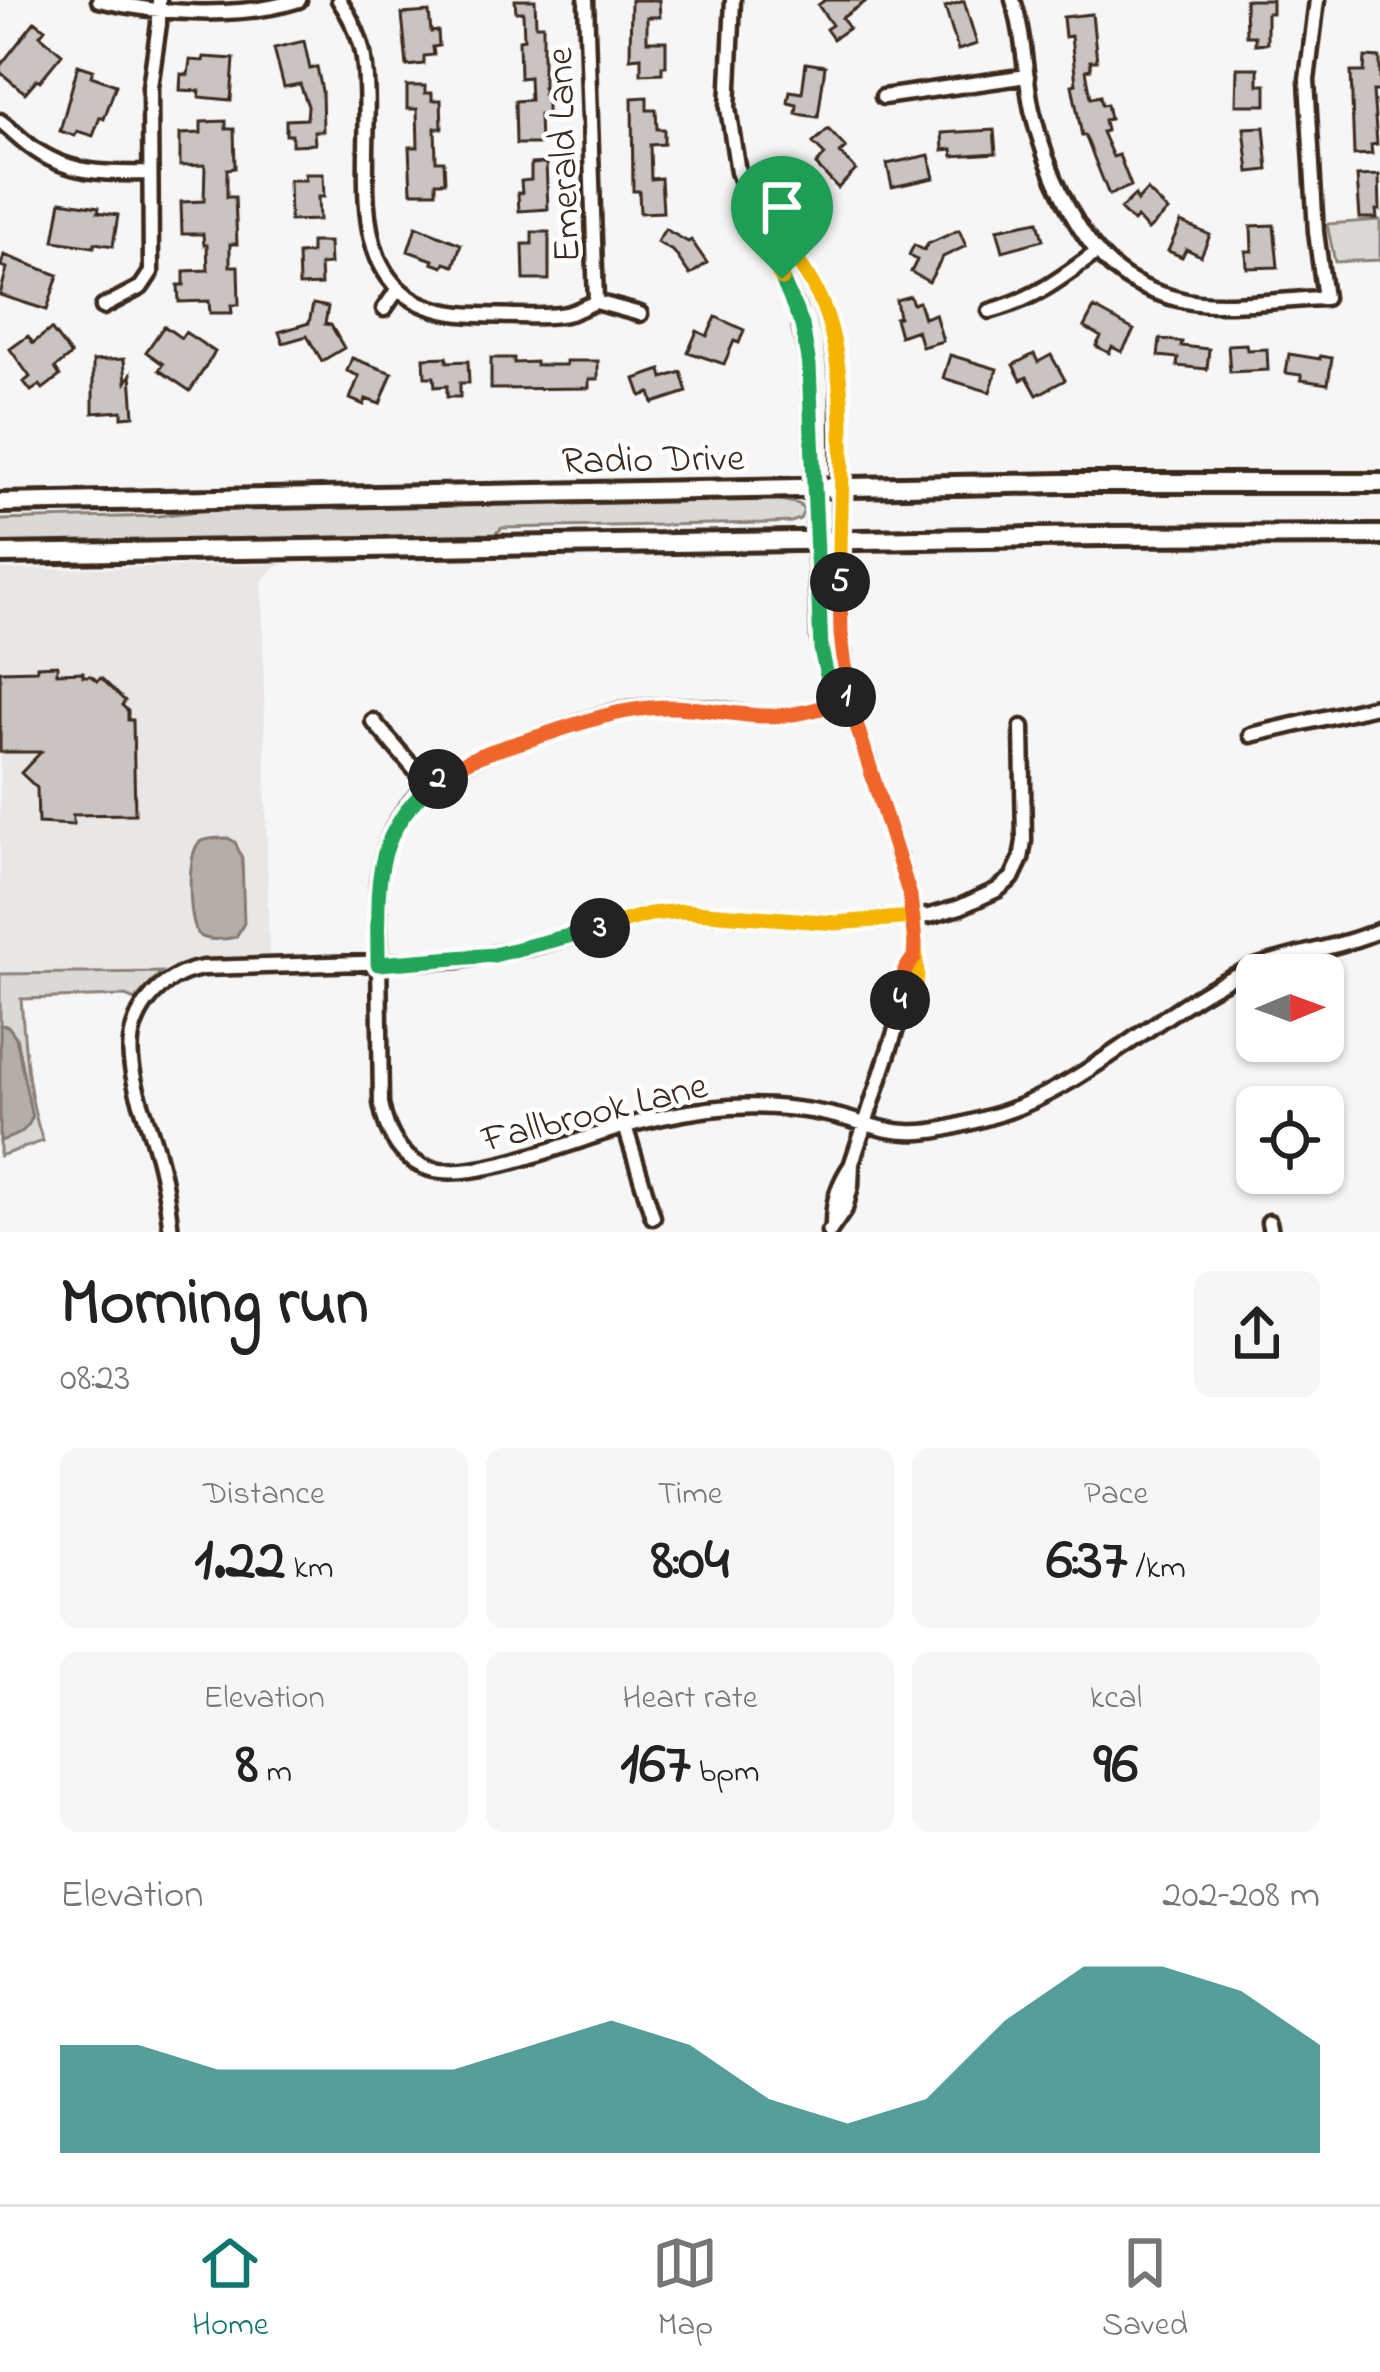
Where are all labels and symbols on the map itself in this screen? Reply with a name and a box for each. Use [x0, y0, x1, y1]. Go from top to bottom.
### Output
street label: Emerald Lane [533, 46, 598, 263]
pin [731, 156, 833, 279]
street label: Radio Drive [561, 431, 746, 492]
pin: 5 [810, 552, 870, 612]
pin: 1 [816, 667, 876, 727]
pin: 2 [408, 749, 468, 809]
pin: 3 [570, 898, 630, 958]
north arrow [1236, 954, 1344, 1062]
pin: 4 [870, 970, 930, 1030]
street label: Fallbrook Lane [475, 1059, 714, 1170]

